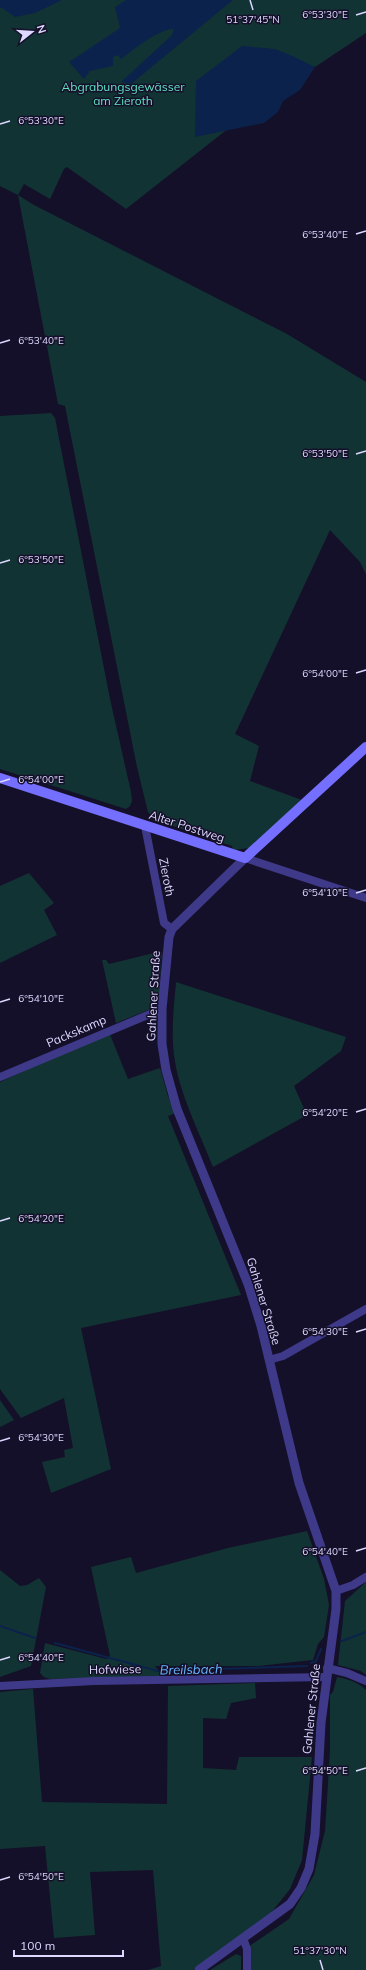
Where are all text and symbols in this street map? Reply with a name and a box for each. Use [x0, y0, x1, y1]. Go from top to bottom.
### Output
text: 6°53'30"E [302, 8, 348, 21]
north arrow [12, 12, 52, 52]
text: 51°37'45"N [226, 13, 280, 26]
text: N [34, 23, 49, 35]
park label: Abgrabungsgewässer am Zieroth [61, 79, 185, 108]
text: 6°53'30"E [18, 114, 64, 127]
text: 6°53'40"E [302, 228, 348, 241]
text: 6°53'40"E [18, 334, 64, 347]
text: 6°53'50"E [302, 447, 348, 460]
text: 6°53'50"E [18, 553, 64, 566]
text: 6°54'00"E [302, 667, 348, 680]
text: 6°54'00"E [18, 773, 64, 786]
street label: Alter Postweg [147, 807, 227, 845]
street label: Zieroth [156, 857, 178, 897]
text: 6°54'10"E [302, 886, 348, 899]
street label: Gahlener Straße [143, 950, 163, 1042]
text: 6°54'10"E [18, 992, 64, 1005]
street label: Packskamp [44, 1012, 108, 1050]
text: 6°54'20"E [302, 1106, 348, 1119]
text: 6°54'20"E [18, 1212, 64, 1225]
street label: Gahlener Straße [244, 1255, 284, 1347]
text: 6°54'30"E [302, 1325, 348, 1338]
text: 6°54'30"E [18, 1431, 64, 1444]
text: 6°54'40"E [302, 1545, 348, 1558]
text: 6°54'40"E [18, 1651, 64, 1664]
water label: Breilsbach [159, 1660, 223, 1678]
street label: Hofwiese [89, 1661, 141, 1677]
street label: Gahlener Straße [299, 1663, 323, 1755]
text: 6°54'50"E [302, 1764, 348, 1777]
text: 6°54'50"E [18, 1870, 64, 1883]
scale bar [14, 1932, 123, 1958]
text: 100 m [20, 1938, 55, 1953]
text: 51°37'30"N [293, 1944, 347, 1957]

